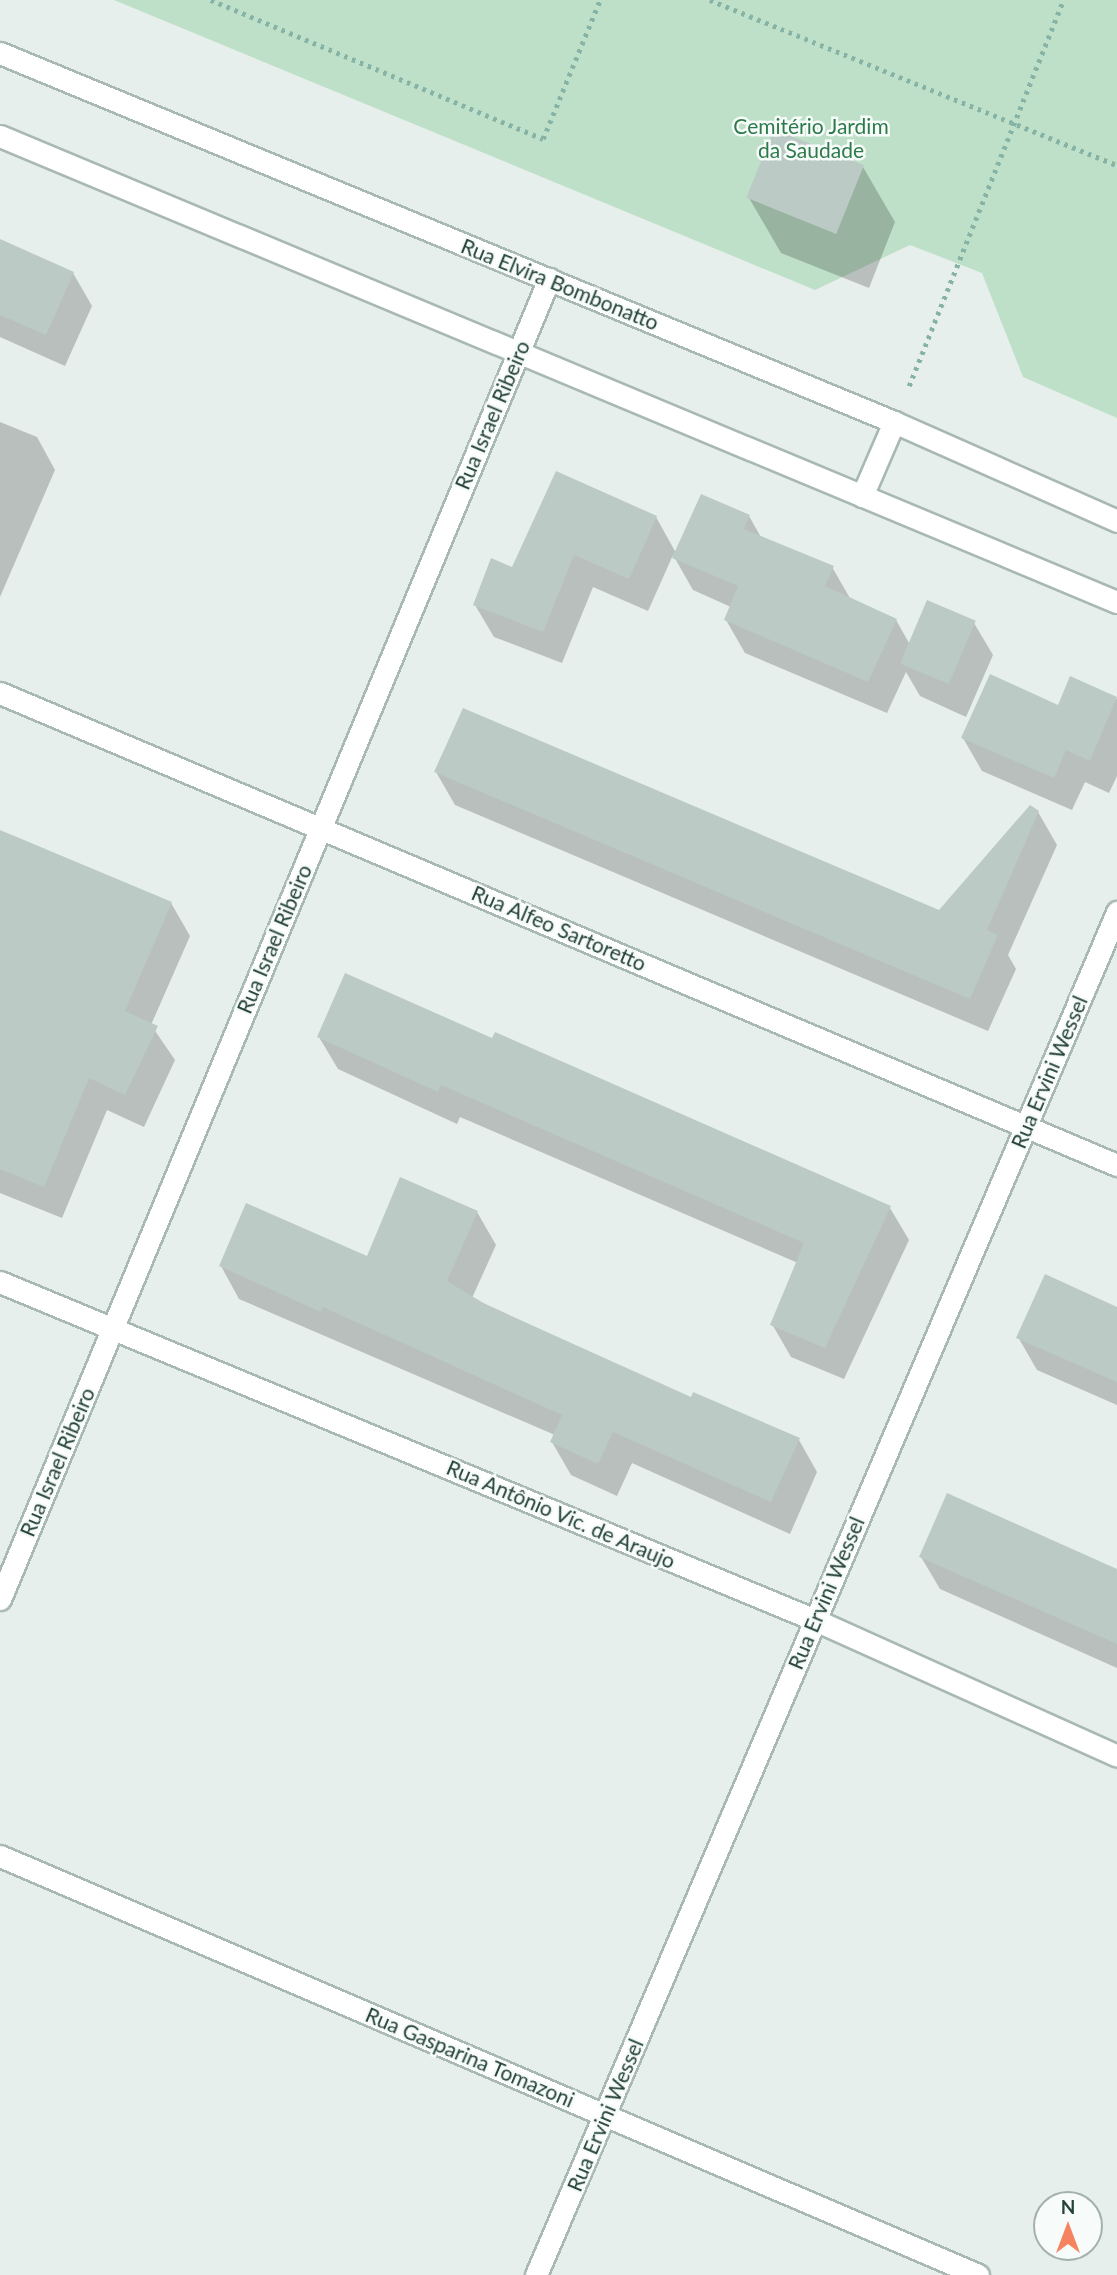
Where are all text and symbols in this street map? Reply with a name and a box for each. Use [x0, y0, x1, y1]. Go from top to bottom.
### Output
park label: Cemitério Jardim da Saudade [733, 113, 889, 163]
street label: Rua Elvira Bombonatto [458, 233, 662, 335]
street label: Rua Israel Ribeiro [449, 337, 535, 493]
street label: Rua Israel Ribeiro [231, 861, 317, 1017]
street label: Rua Alfeo Sartoretto [468, 880, 650, 976]
street label: Rua Ervini Wessel [1005, 992, 1093, 1152]
street label: Rua Israel Ribeiro [14, 1384, 100, 1540]
street label: Rua Antônio Vic. de Araujo [442, 1454, 680, 1574]
street label: Rua Ervini Wessel [782, 1513, 870, 1673]
street label: Rua Gasparina Tomazoni [362, 2001, 578, 2113]
street label: Rua Ervini Wessel [561, 2035, 649, 2195]
north arrow [1033, 2191, 1103, 2261]
text: N [1061, 2195, 1075, 2218]

